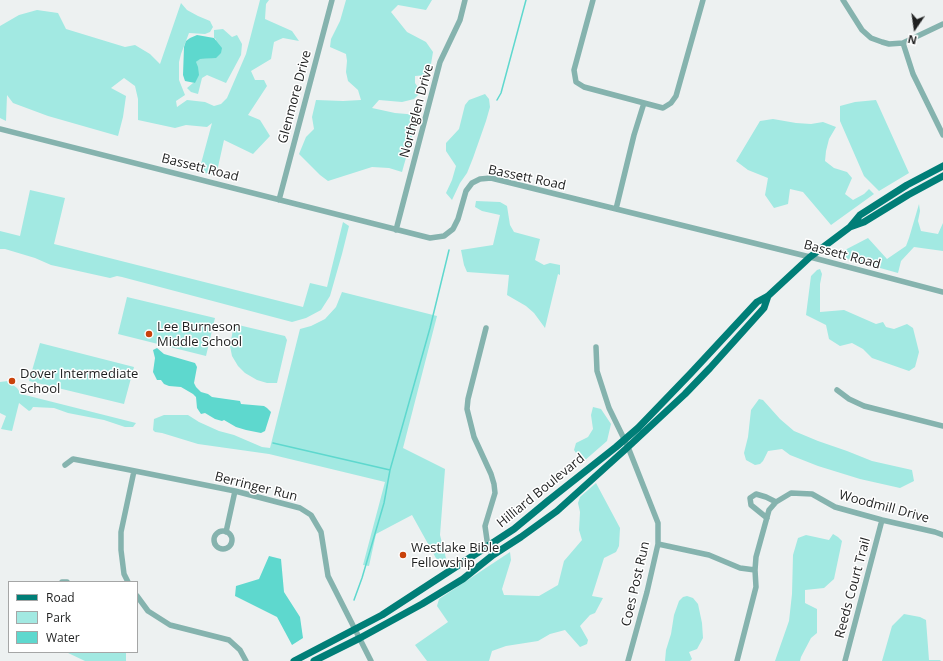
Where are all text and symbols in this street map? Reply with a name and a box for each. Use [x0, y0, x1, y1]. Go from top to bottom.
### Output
north arrow [895, 8, 935, 48]
text: N [906, 32, 918, 48]
street label: Glenmore Drive [275, 49, 315, 145]
street label: Northglen Drive [397, 62, 437, 160]
street label: Bassett Road [160, 151, 240, 185]
street label: Bassett Road [487, 162, 567, 194]
street label: Bassett Road [802, 237, 882, 273]
place label: Lee Burneson Middle School [157, 319, 242, 350]
marker: Lee Burneson Middle School [144, 329, 154, 339]
place label: Dover Intermediate School [20, 366, 138, 397]
marker: Dover Intermediate School [7, 376, 17, 386]
street label: Hilliard Boulevard [494, 451, 588, 531]
street label: Berringer Run [213, 469, 299, 505]
street label: Woodmill Drive [837, 487, 931, 527]
street label: Reeds Court Trail [832, 536, 874, 640]
place label: Westlake Bible Fellowship [411, 540, 499, 571]
street label: Coes Post Run [619, 540, 653, 628]
marker: Westlake Bible Fellowship [398, 550, 408, 560]
legend [8, 581, 138, 653]
text: Road [46, 589, 75, 606]
text: Park [46, 609, 71, 626]
text: Water [46, 629, 80, 646]

